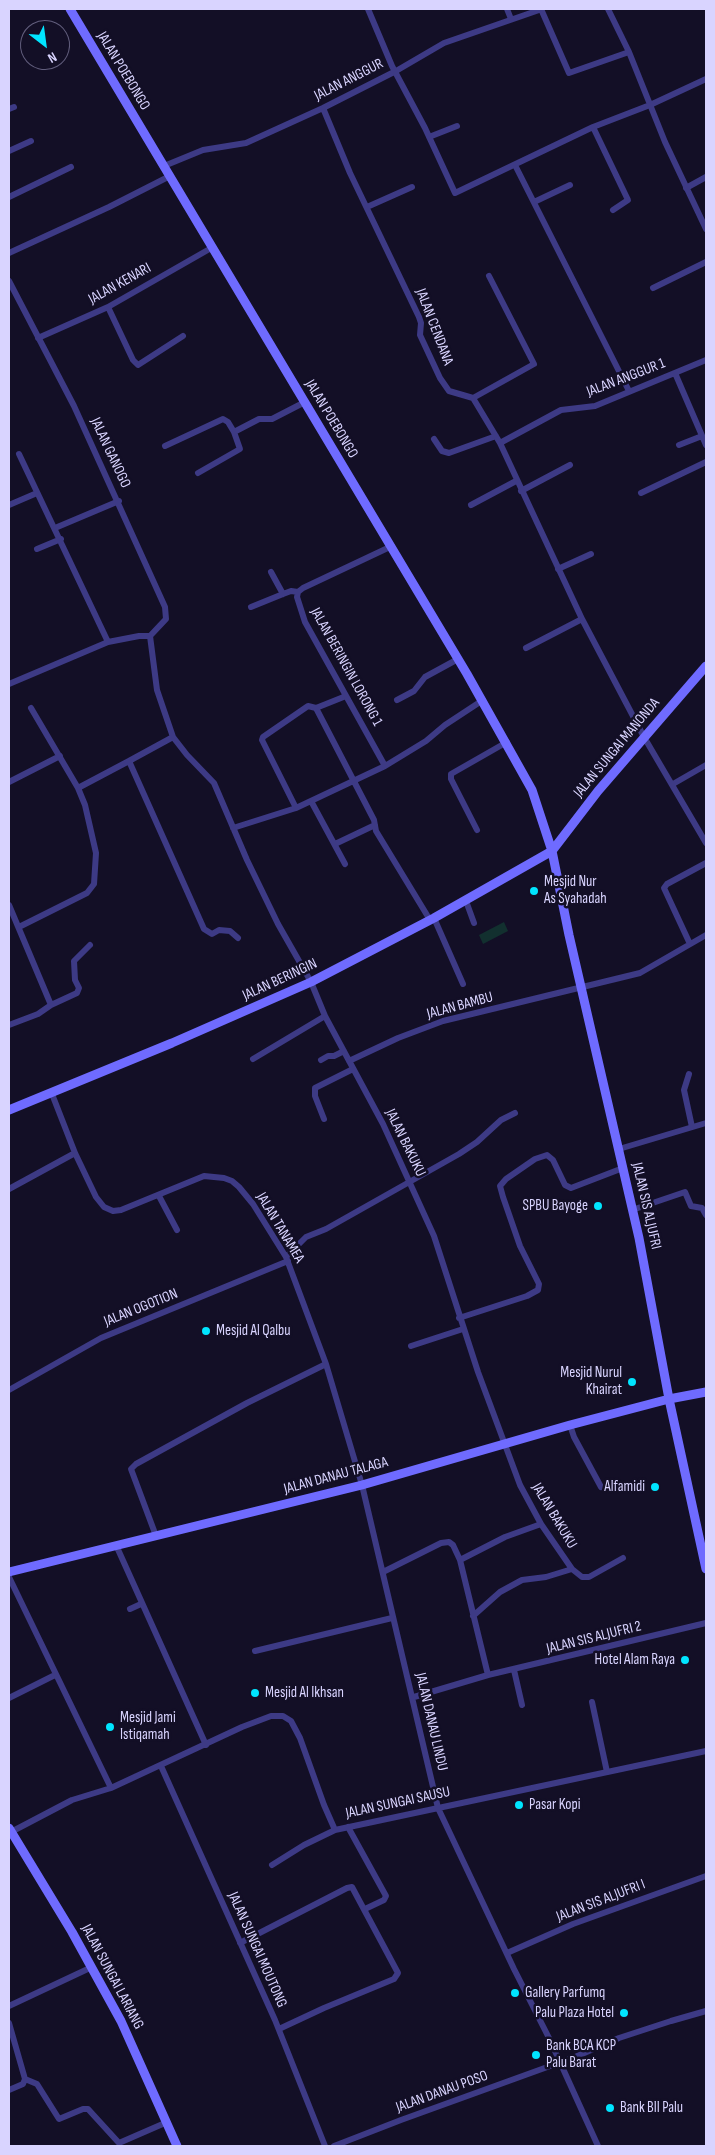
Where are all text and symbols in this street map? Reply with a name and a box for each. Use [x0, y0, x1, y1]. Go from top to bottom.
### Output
north arrow [20, 20, 70, 70]
street label: JALAN POEBONGO [93, 29, 153, 113]
text: N [45, 48, 60, 67]
street label: JALAN ANGGUR [311, 55, 387, 105]
street label: JALAN KENARI [86, 260, 154, 308]
street label: JALAN CENDANA [411, 286, 457, 368]
street label: JALAN ANGGUR 1 [584, 355, 668, 401]
street label: JALAN POEBONGO [301, 377, 361, 461]
street label: JALAN GANOGO [86, 415, 134, 491]
street label: JALAN BERINGIN LORONG 1 [306, 605, 386, 729]
street label: JALAN SUNGAI MANONDA [570, 695, 664, 801]
place label: Mesjid Nur As Syahadah [544, 873, 607, 908]
marker: Mesjid Nur As Syahadah [528, 885, 540, 897]
street label: JALAN BERINGIN [240, 955, 320, 1005]
street label: JALAN BAMBU [425, 989, 495, 1023]
street label: JALAN BAKUKU [381, 1106, 429, 1180]
street label: JALAN SIS ALJUFRI [627, 1161, 665, 1251]
street label: JALAN TANAMEA [252, 1190, 308, 1266]
place label: SPBU Bayoge [523, 1197, 588, 1215]
marker: SPBU Bayoge [592, 1200, 604, 1212]
street label: JALAN OGOTION [102, 1285, 180, 1331]
place label: Mesjid Al Qalbu [216, 1322, 291, 1340]
marker: Mesjid Al Qalbu [200, 1325, 212, 1337]
place label: Mesjid Nurul Khairat [560, 1364, 622, 1399]
marker: Mesjid Nurul Khairat [626, 1376, 638, 1388]
street label: JALAN DANAU TALAGA [282, 1453, 390, 1499]
place label: Alfamidi [604, 1478, 645, 1496]
street label: JALAN BAKUKU [527, 1480, 581, 1552]
marker: Alfamidi [649, 1481, 661, 1493]
street label: JALAN SIS ALJUFRI 2 [545, 1618, 643, 1658]
place label: Hotel Alam Raya [595, 1651, 675, 1669]
marker: Hotel Alam Raya [679, 1654, 691, 1666]
street label: JALAN DANAU LINDU [411, 1671, 451, 1773]
place label: Mesjid Al Ikhsan [265, 1684, 344, 1702]
marker: Mesjid Al Ikhsan [249, 1687, 261, 1699]
place label: Mesjid Jami Istiqamah [120, 1709, 176, 1744]
marker: Mesjid Jami Istiqamah [104, 1721, 116, 1733]
street label: JALAN SUNGAI SAUSU [344, 1783, 452, 1823]
place label: Pasar Kopi [529, 1796, 580, 1814]
marker: Pasar Kopi [513, 1799, 525, 1811]
street label: JALAN SIS ALJUFRI I [554, 1876, 648, 1926]
street label: JALAN SUNGAI MOUTONG [223, 1889, 291, 2011]
street label: JALAN SUNGAI LARIANG [77, 1921, 147, 2033]
place label: Gallery Parfumq [525, 1984, 605, 2002]
marker: Gallery Parfumq [509, 1987, 521, 1999]
place label: Palu Plaza Hotel [535, 2004, 614, 2022]
marker: Palu Plaza Hotel [618, 2007, 630, 2019]
place label: Bank BCA KCP Palu Barat [546, 2037, 616, 2072]
marker: Bank BCA KCP Palu Barat [530, 2049, 542, 2061]
street label: JALAN DANAU POSO [394, 2067, 490, 2117]
place label: Bank BII Palu [620, 2099, 683, 2117]
marker: Bank BII Palu [604, 2102, 616, 2114]

